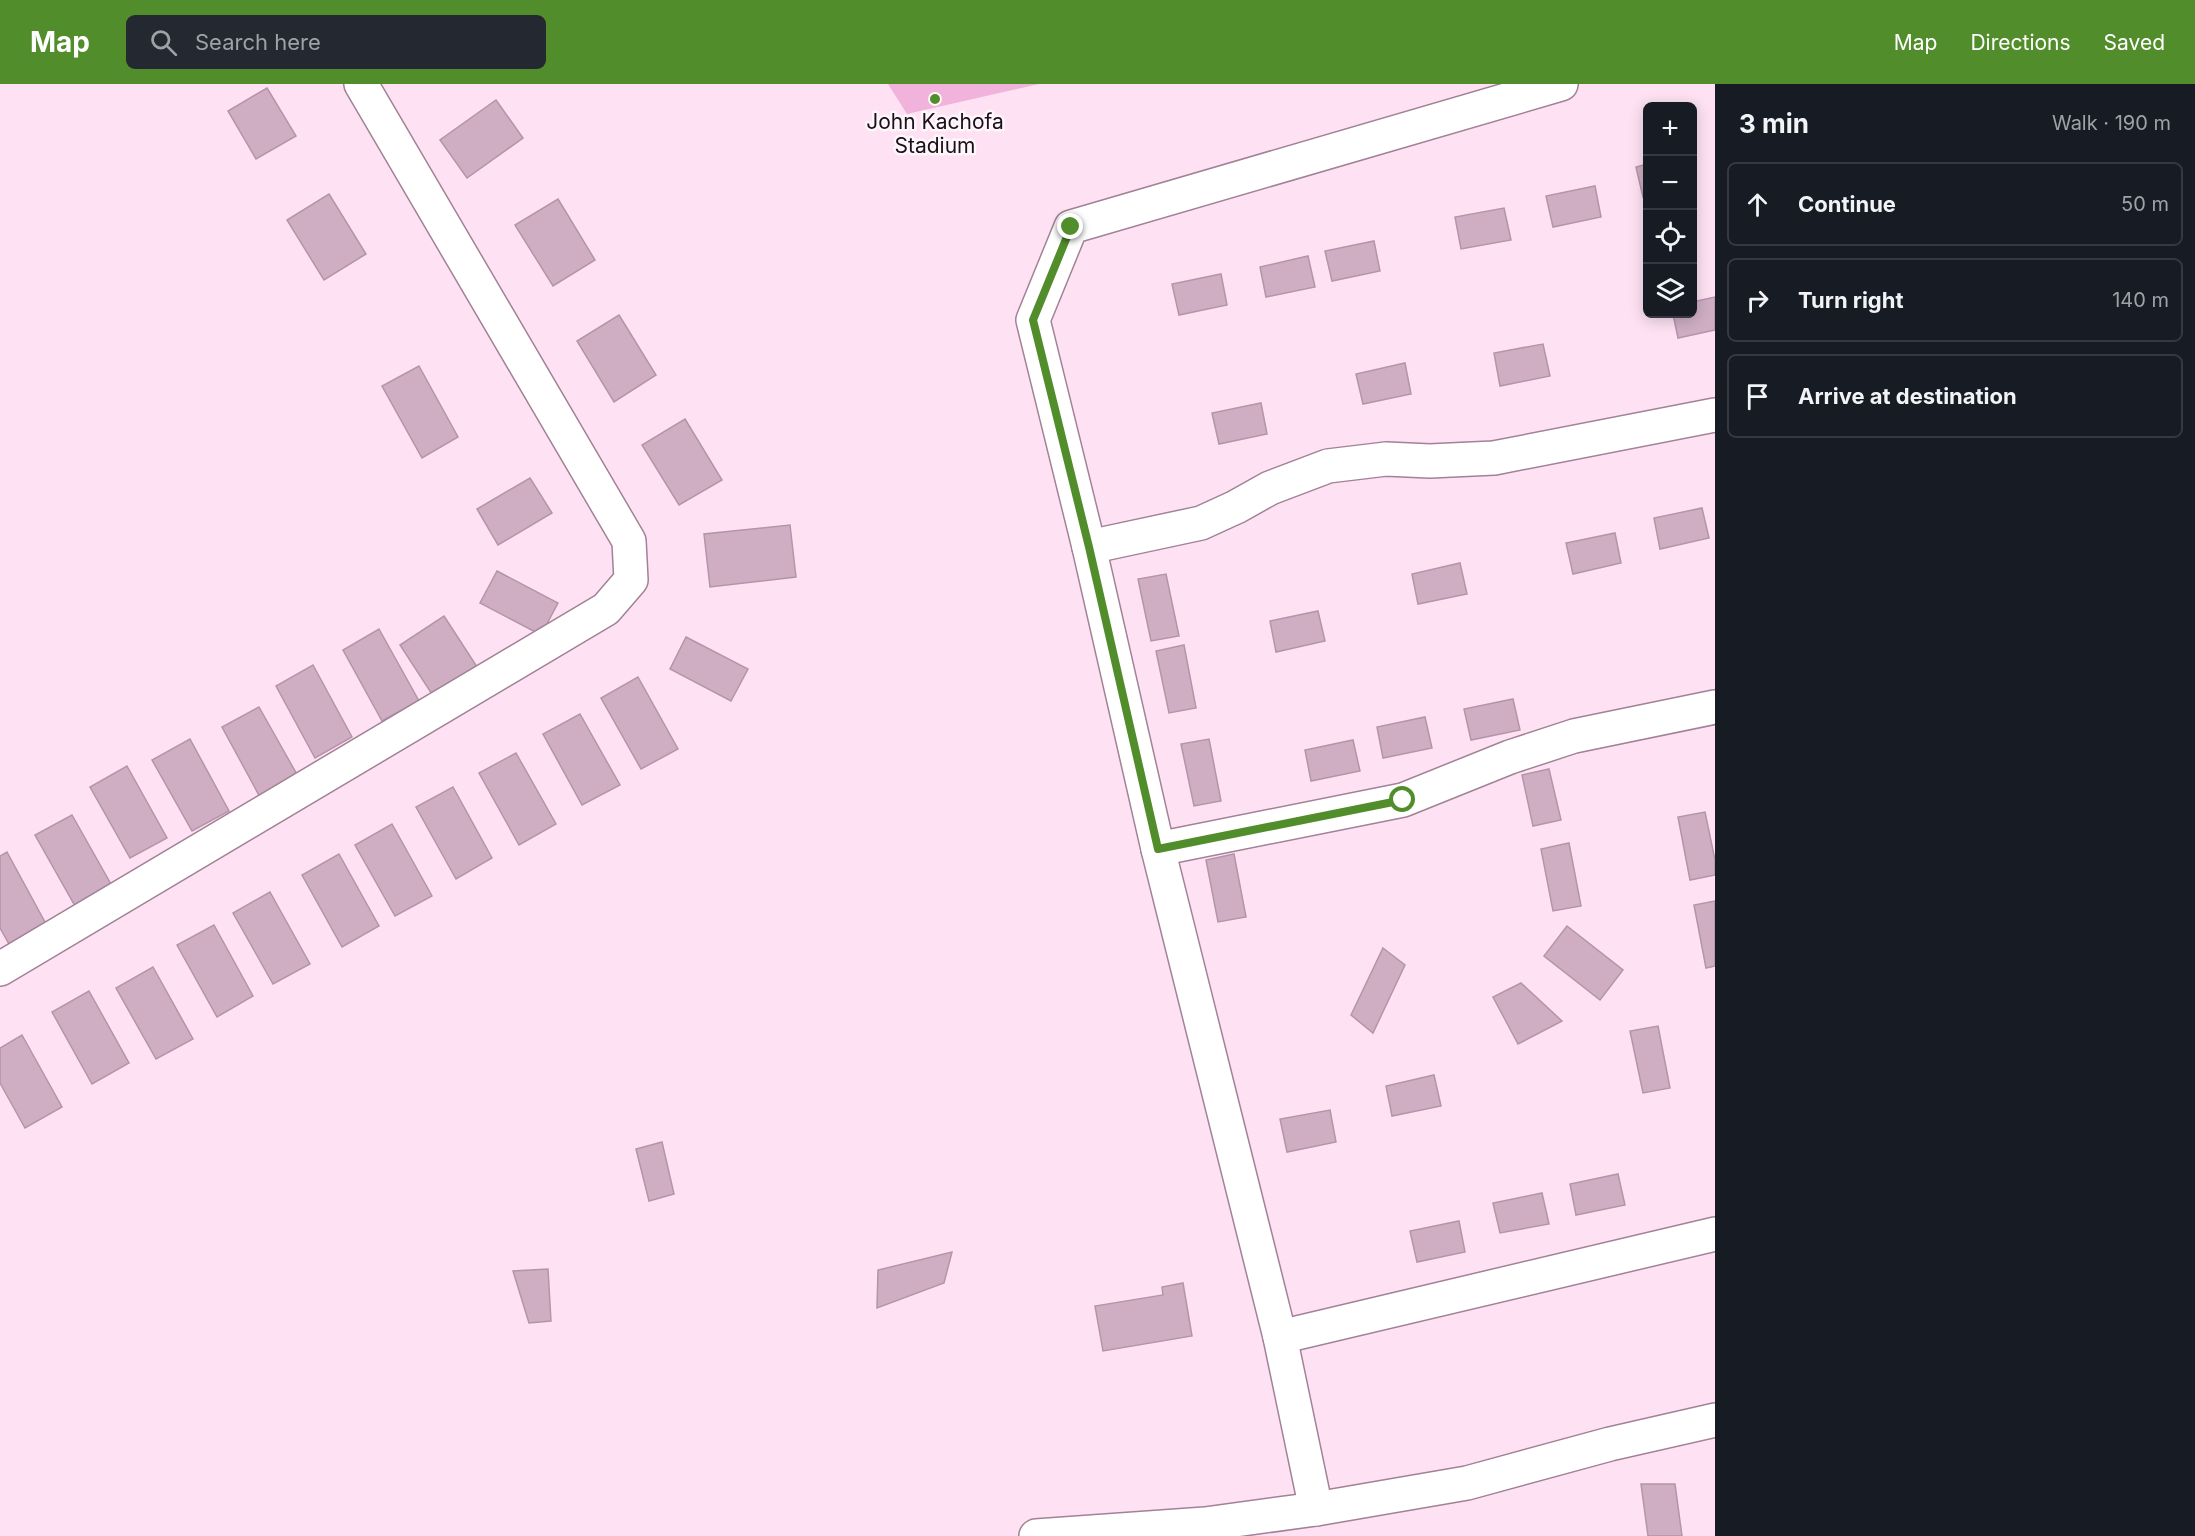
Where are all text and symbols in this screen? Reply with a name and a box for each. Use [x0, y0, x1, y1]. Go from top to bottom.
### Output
search box [126, 15, 546, 69]
text: Map [30, 25, 90, 59]
icon: search [147, 26, 180, 59]
text: Search here [195, 29, 321, 55]
text: Map [1894, 30, 1937, 55]
text: Directions [1970, 30, 2071, 55]
text: Saved [2104, 30, 2165, 55]
marker: John Kachofa Stadium [928, 92, 942, 106]
map controls [1643, 102, 1697, 318]
button: + [1643, 102, 1697, 156]
text: 3 min [1739, 108, 1809, 139]
place label: John Kachofa Stadium [866, 109, 1004, 158]
text: Walk · 190 m [2052, 111, 2171, 135]
button: − [1643, 156, 1697, 210]
icon: ahead [1741, 188, 1774, 221]
text: Continue [1798, 191, 1896, 217]
text: 50 m [2121, 192, 2169, 216]
button: locate [1643, 210, 1697, 264]
route end [1057, 213, 1083, 239]
button: layers [1643, 264, 1697, 318]
icon: right [1741, 284, 1774, 317]
text: Turn right [1798, 287, 1904, 313]
text: 140 m [2112, 288, 2169, 312]
icon: arrive [1741, 380, 1774, 413]
text: Arrive at destination [1798, 383, 2017, 409]
route start [1389, 786, 1415, 812]

